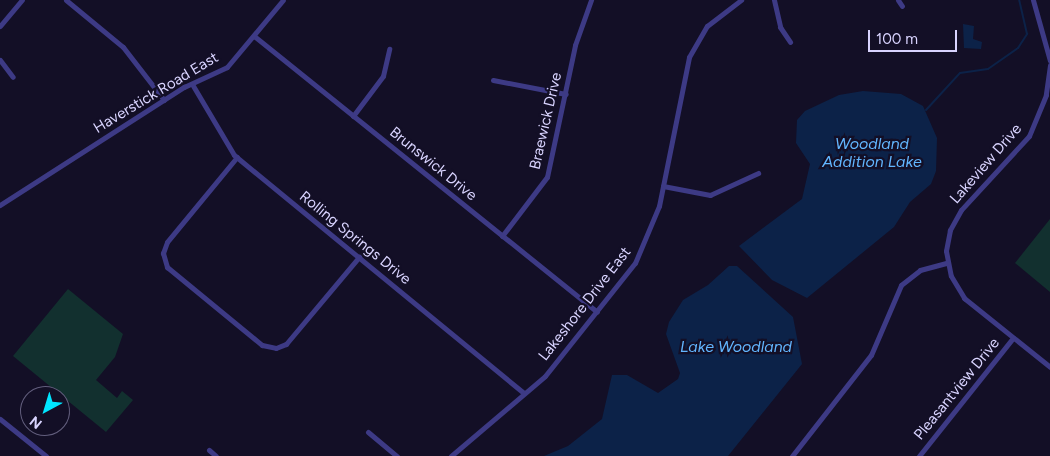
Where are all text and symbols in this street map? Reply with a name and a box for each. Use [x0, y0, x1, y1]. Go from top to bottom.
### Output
scale bar [870, 20, 959, 52]
text: 100 m [876, 30, 918, 48]
street label: Haverstick Road East [90, 49, 222, 137]
street label: Braewick Drive [526, 71, 566, 171]
street label: Lakeview Drive [946, 120, 1026, 208]
street label: Brunswick Drive [386, 123, 480, 205]
water label: Woodland Addition Lake [822, 134, 922, 172]
street label: Rolling Springs Drive [296, 188, 414, 288]
street label: Lakeshore Drive East [535, 244, 635, 364]
street label: Pleasantview Drive [910, 334, 1004, 444]
water label: Lake Woodland [680, 337, 792, 357]
north arrow [20, 386, 70, 436]
text: N [26, 412, 45, 432]

